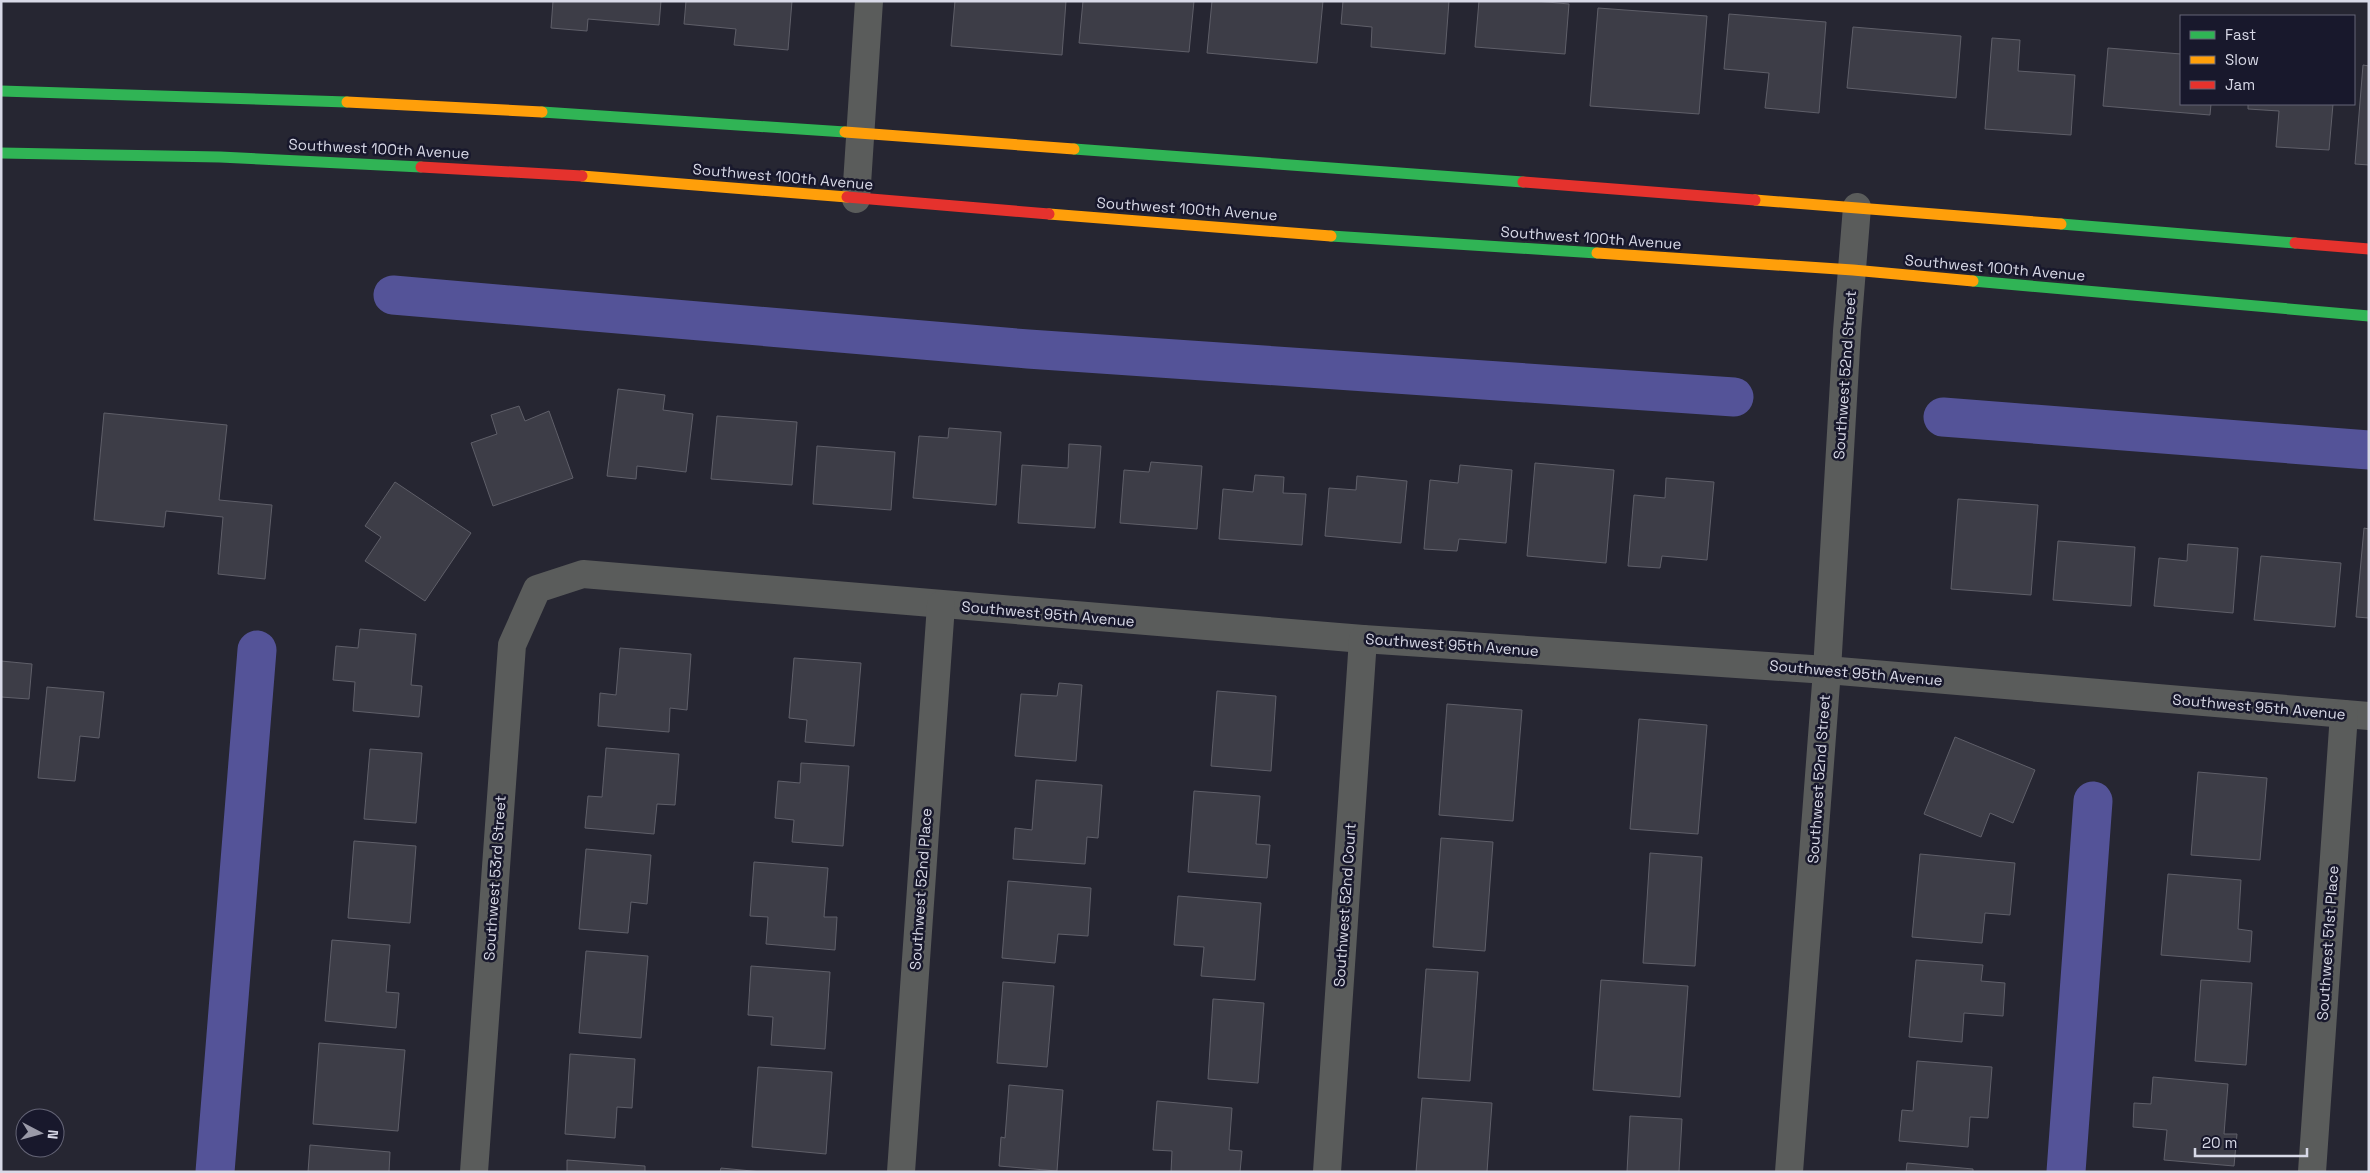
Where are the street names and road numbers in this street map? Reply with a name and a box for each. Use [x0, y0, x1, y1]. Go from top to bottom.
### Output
street label: Southwest 100th Avenue [288, 134, 470, 163]
street label: Southwest 100th Avenue [692, 159, 874, 194]
street label: Southwest 100th Avenue [1096, 193, 1278, 224]
street label: Southwest 100th Avenue [1500, 222, 1682, 253]
street label: Southwest 100th Avenue [1904, 250, 2086, 285]
street label: Southwest 52nd Street [1829, 290, 1860, 460]
street label: Southwest 95th Avenue [961, 596, 1136, 631]
street label: Southwest 95th Avenue [1365, 629, 1540, 660]
street label: Southwest 95th Avenue [1769, 655, 1944, 690]
street label: Southwest 95th Avenue [2172, 689, 2347, 724]
street label: Southwest 52nd Street [1803, 694, 1834, 864]
street label: Southwest 53rd Street [479, 795, 510, 961]
street label: Southwest 52nd Place [905, 807, 936, 971]
street label: Southwest 52nd Court [1329, 822, 1360, 988]
street label: Southwest 51st Place [2313, 865, 2342, 1021]

